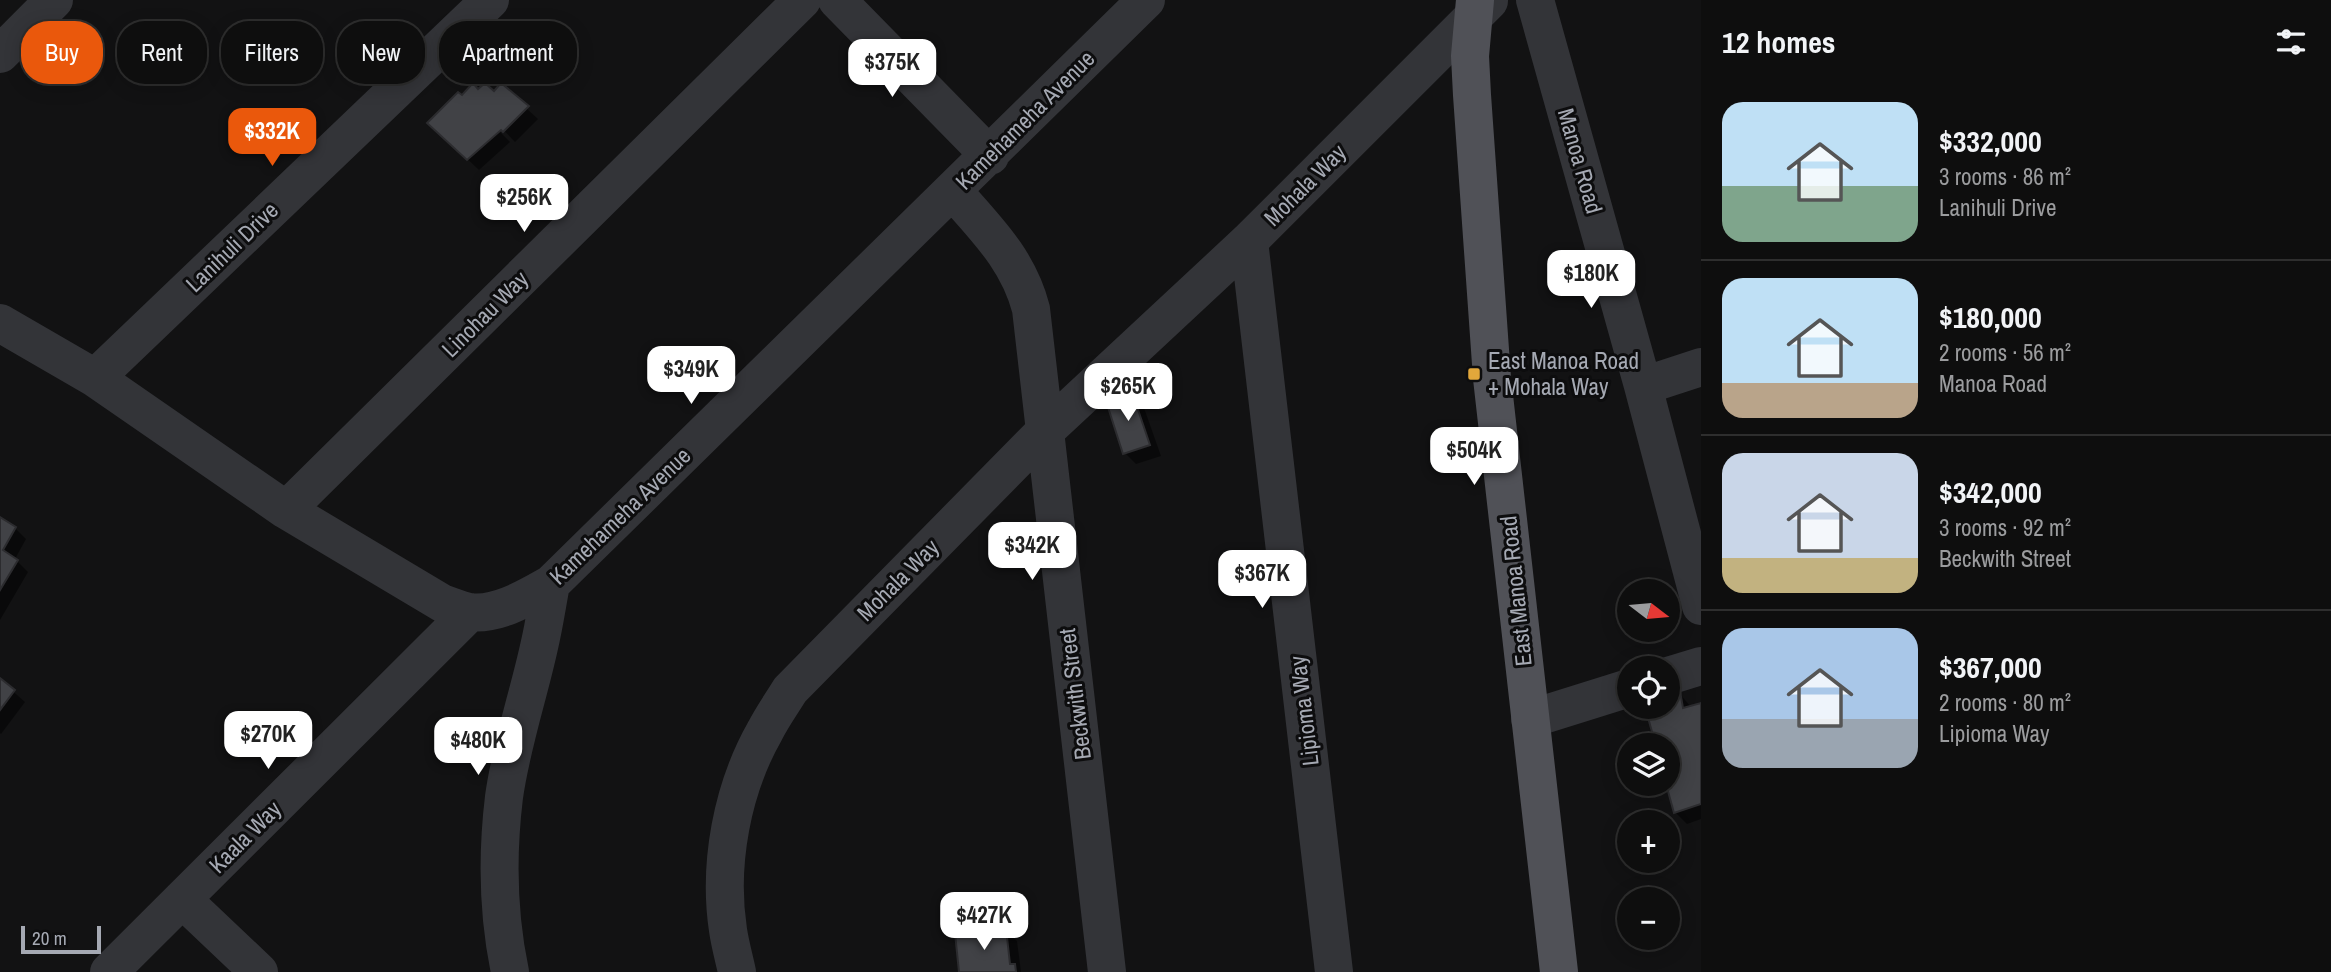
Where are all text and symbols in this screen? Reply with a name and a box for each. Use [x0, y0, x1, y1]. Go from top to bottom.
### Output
chip: Buy [21, 21, 103, 84]
chip: Rent [117, 21, 207, 84]
chip: Filters [221, 21, 323, 84]
chip: New [337, 21, 425, 84]
chip: Apartment [439, 21, 577, 84]
text: 12 homes [1722, 22, 1836, 62]
icon: filters [2272, 23, 2310, 61]
pin: $375K [843, 40, 941, 99]
street label: Kamehameha Avenue [948, 43, 1101, 196]
text: $375K [864, 46, 920, 77]
street label: Manoa Road [1551, 105, 1610, 217]
pin: $332K [223, 108, 321, 168]
text: $332K [244, 115, 300, 146]
text: $332,000 [1939, 121, 2042, 161]
icon: home [1778, 130, 1862, 214]
street label: Mohala Way [1257, 136, 1353, 232]
text: 3 rooms · 86 m² [1939, 161, 2071, 192]
pin: $256K [475, 174, 573, 234]
text: $256K [496, 181, 552, 212]
text: Lanihuli Drive [1939, 192, 2056, 223]
street label: Lanihuli Drive [179, 195, 285, 299]
pin: $180K [1542, 250, 1640, 310]
text: $180K [1563, 257, 1619, 288]
street label: Linohau Way [435, 263, 535, 364]
text: $180,000 [1939, 297, 2042, 337]
icon: home [1778, 306, 1862, 390]
text: 2 rooms · 56 m² [1939, 337, 2071, 368]
place label: East Manoa Road + Mohala Way [1488, 345, 1639, 402]
pin: $349K [642, 346, 740, 406]
text: $349K [663, 353, 719, 384]
pin: $265K [1079, 364, 1177, 423]
marker: East Manoa Road + Mohala Way [1466, 366, 1482, 382]
text: Manoa Road [1939, 368, 2047, 399]
text: $265K [1100, 370, 1156, 401]
pin: $504K [1425, 428, 1523, 487]
text: $504K [1446, 434, 1502, 465]
street label: Kamehameha Avenue [542, 440, 697, 591]
text: $342,000 [1939, 472, 2042, 512]
icon: home [1778, 481, 1862, 565]
text: 3 rooms · 92 m² [1939, 512, 2071, 543]
street label: East Manoa Road [1492, 514, 1539, 668]
pin: $342K [983, 522, 1081, 582]
text: $342K [1004, 529, 1060, 560]
street label: Mohala Way [850, 531, 946, 627]
text: Beckwith Street [1939, 543, 2071, 574]
pin: $367K [1213, 550, 1311, 610]
text: $367K [1234, 557, 1290, 588]
north arrow [1617, 579, 1680, 642]
map controls [1617, 579, 1680, 950]
street label: Beckwith Street [1051, 627, 1098, 762]
text: $367,000 [1939, 647, 2042, 687]
street label: Lipioma Way [1281, 654, 1326, 768]
button: locate [1617, 656, 1680, 719]
icon: home [1778, 656, 1862, 740]
text: 2 rooms · 80 m² [1939, 687, 2071, 718]
pin: $270K [219, 712, 317, 771]
text: $270K [240, 718, 296, 749]
pin: $480K [429, 718, 527, 777]
text: Lipioma Way [1939, 718, 2049, 749]
text: $480K [450, 724, 506, 755]
button: layers [1617, 733, 1680, 796]
street label: Kaala Way [202, 793, 288, 880]
button: + [1617, 810, 1680, 873]
button: − [1617, 887, 1680, 950]
pin: $427K [935, 892, 1033, 952]
text: $427K [956, 899, 1012, 930]
scale bar [21, 923, 102, 955]
text: 20 m [32, 925, 67, 951]

